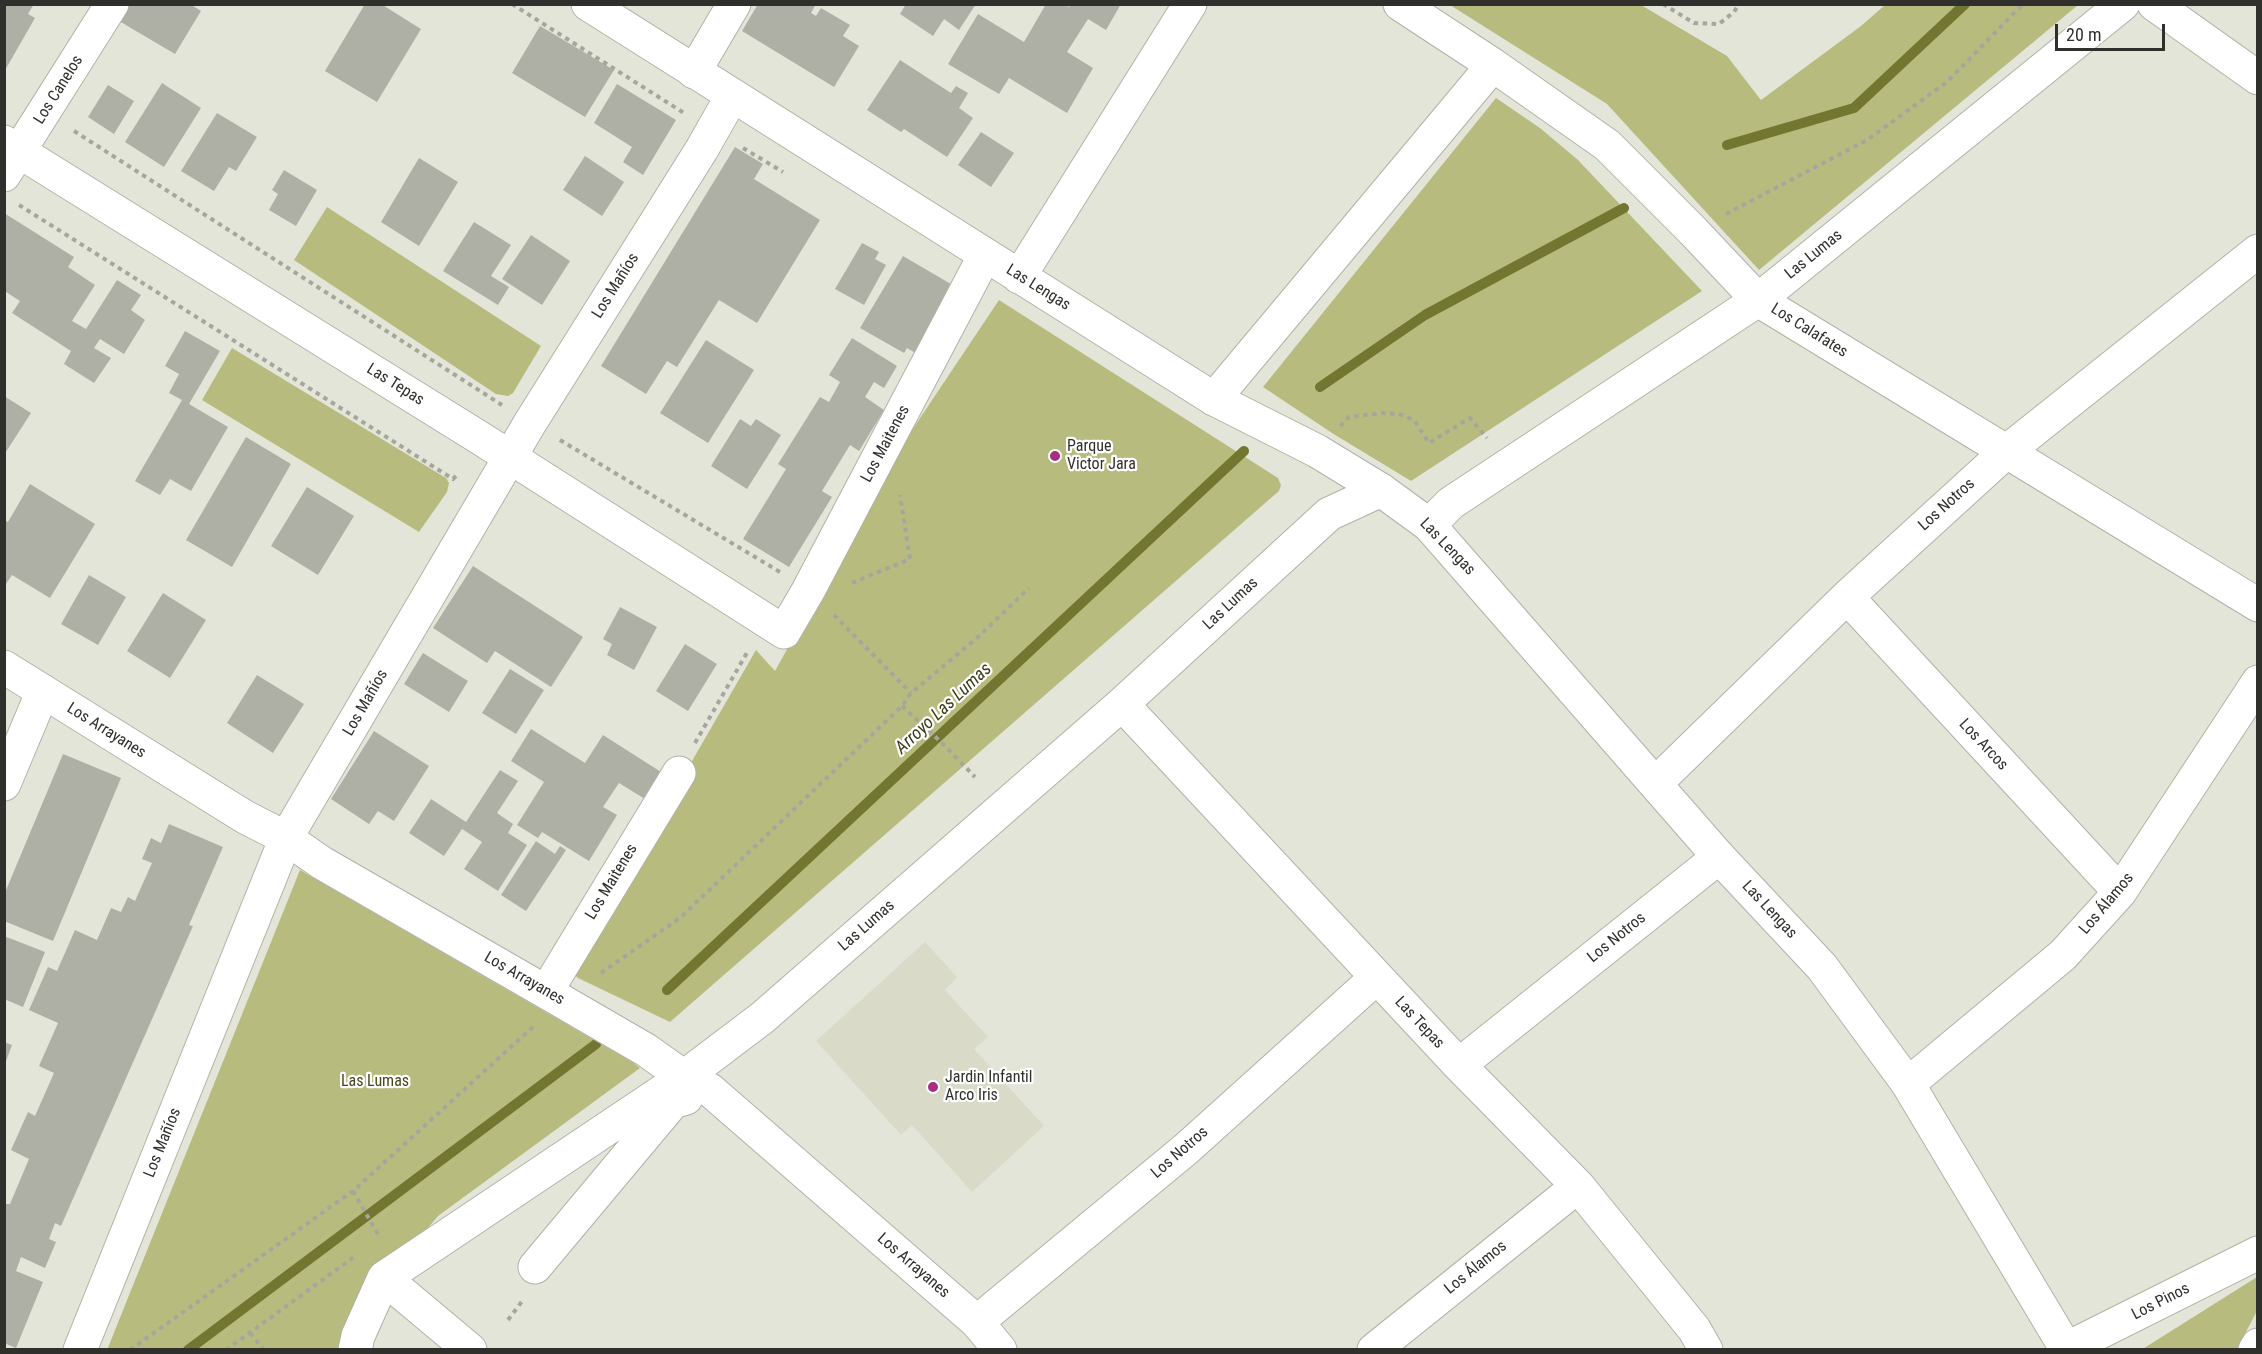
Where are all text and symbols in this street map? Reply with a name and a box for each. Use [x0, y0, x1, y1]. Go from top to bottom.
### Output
scale bar [2058, 12, 2168, 50]
text: 20 m [2066, 24, 2101, 45]
street label: Los Canelos [30, 52, 88, 128]
street label: Las Lumas [1781, 226, 1847, 284]
street label: Los Mañíos [588, 250, 644, 322]
street label: Las Lengas [1002, 261, 1074, 315]
street label: Los Calafates [1767, 300, 1851, 362]
street label: Las Tepas [363, 360, 427, 410]
street label: Los Maitenes [858, 402, 914, 486]
place label: Parque Victor Jara [1067, 437, 1136, 475]
marker: Parque Victor Jara [1048, 449, 1062, 463]
street label: Los Notros [1915, 475, 1979, 535]
street label: Las Lengas [1415, 514, 1479, 580]
street label: Las Lumas [1199, 574, 1263, 634]
water label: Arroyo Las Lumas [891, 659, 997, 759]
street label: Los Mañíos [339, 667, 393, 739]
street label: Los Arrayanes [63, 699, 149, 763]
street label: Los Arcos [1954, 715, 2012, 775]
street label: Los Maitenes [582, 841, 642, 923]
street label: Los Álamos [2076, 869, 2138, 939]
street label: Las Lengas [1737, 877, 1801, 943]
street label: Las Lumas [835, 896, 899, 956]
street label: Los Notros [1584, 909, 1650, 967]
street label: Los Arrayanes [480, 948, 568, 1010]
street label: Las Tepas [1390, 993, 1448, 1053]
place label: Jardin Infantil Arco Iris [945, 1068, 1032, 1106]
park label: Las Lumas [341, 1072, 409, 1092]
marker: Jardin Infantil Arco Iris [926, 1080, 940, 1094]
street label: Los Mañíos [140, 1105, 186, 1181]
street label: Los Notros [1148, 1123, 1212, 1183]
street label: Los Arrayanes [873, 1229, 953, 1303]
street label: Los Álamos [1441, 1237, 1511, 1299]
street label: Los Pinos [2129, 1279, 2193, 1325]

